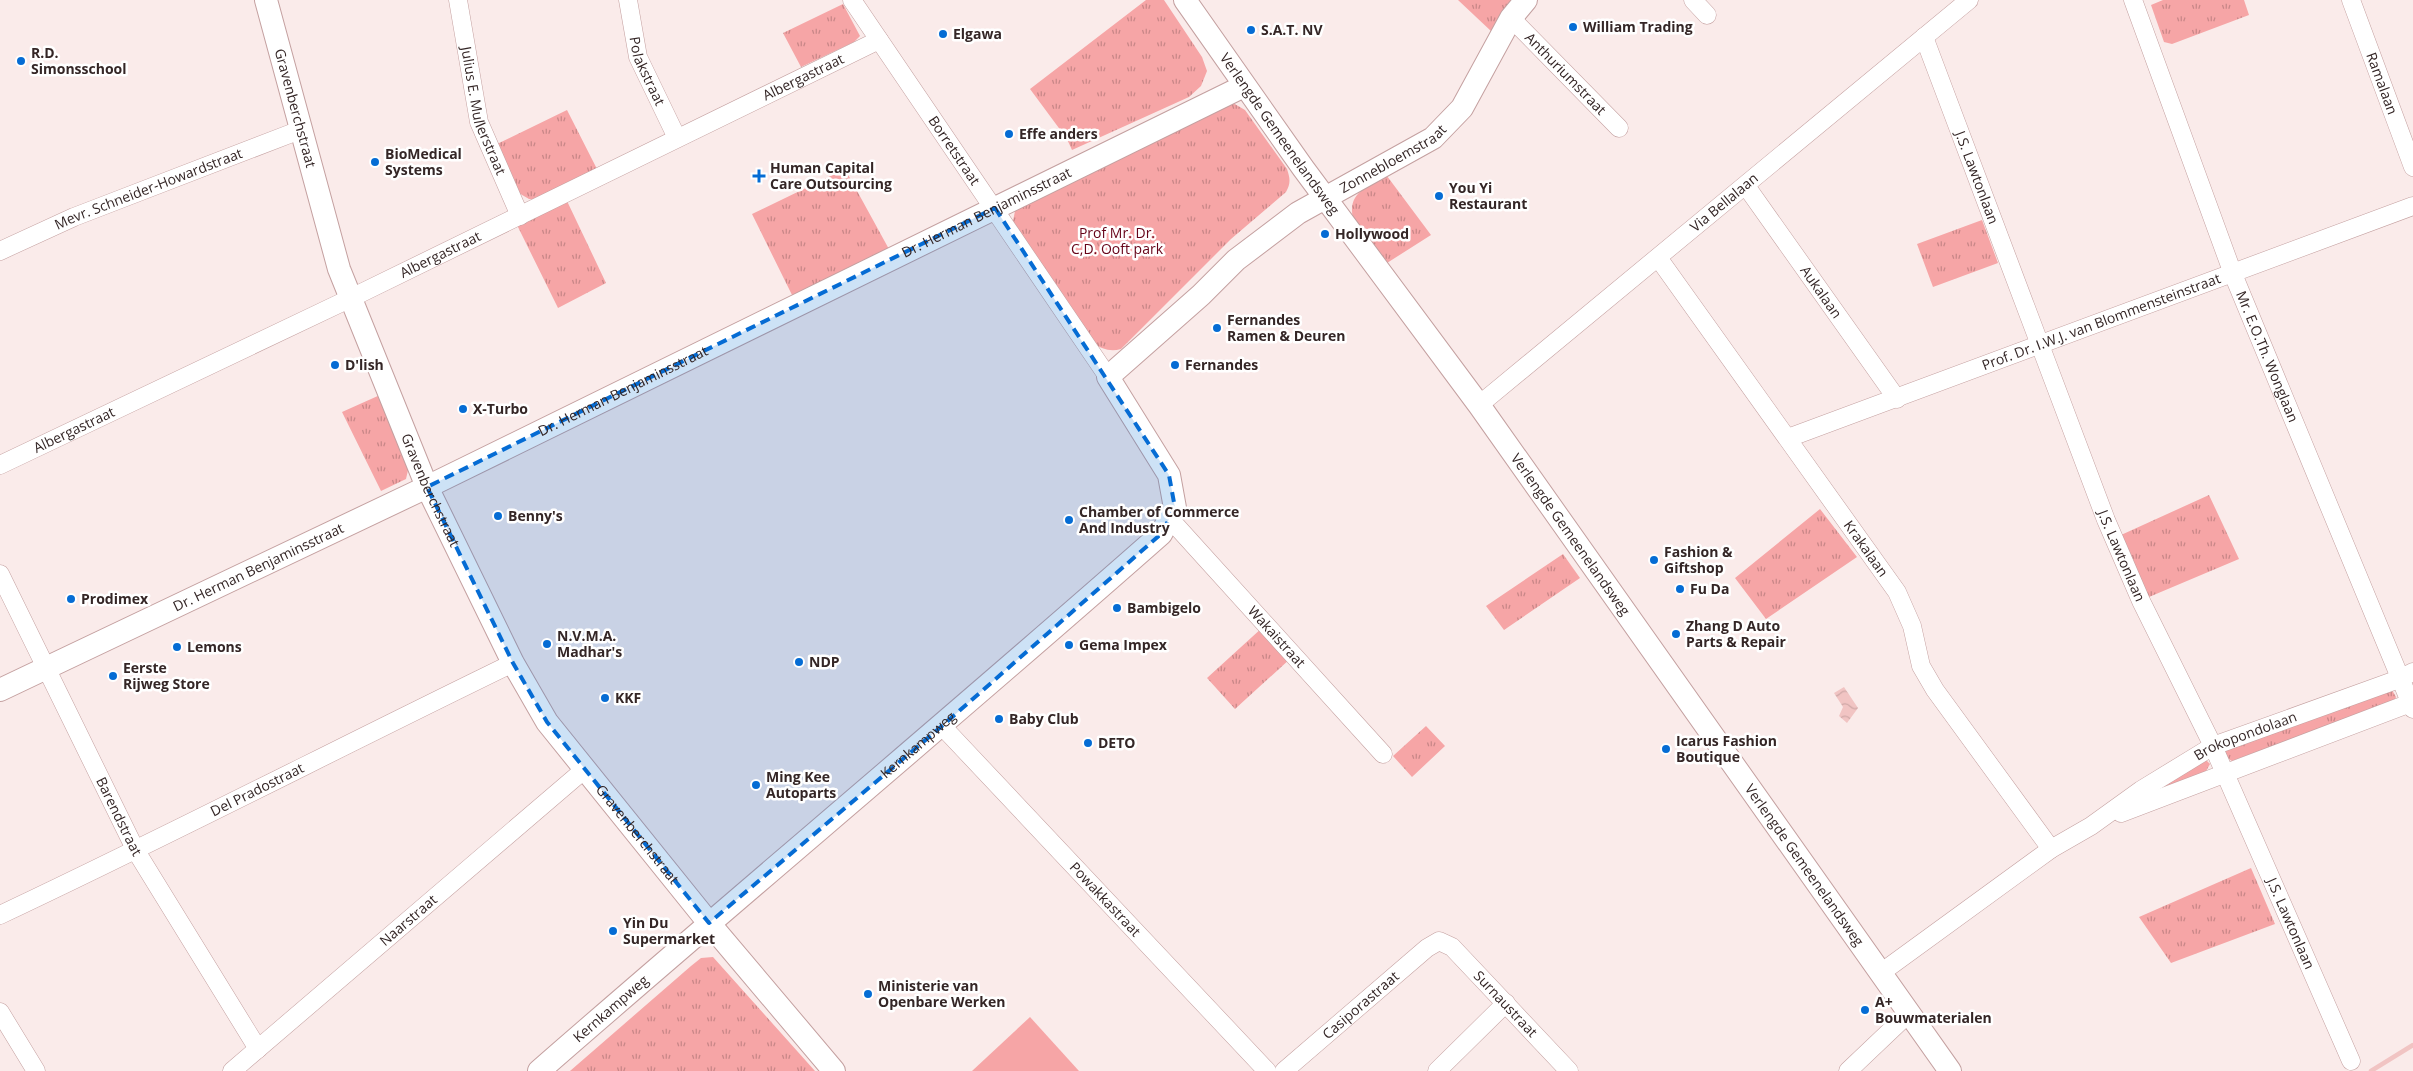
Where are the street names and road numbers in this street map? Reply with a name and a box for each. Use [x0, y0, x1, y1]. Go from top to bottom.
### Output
street label: Anthuriumstraat [1521, 28, 1611, 119]
street label: Polakstraat [626, 35, 670, 109]
street label: Julius E. Mullerstraat [457, 43, 511, 178]
street label: Gravenberchstraat [271, 46, 321, 170]
street label: Albergastraat [759, 49, 847, 104]
street label: Verlengde Gemeenelandsweg [1216, 49, 1345, 219]
street label: Ramalaan [2362, 50, 2403, 117]
street label: Borretstraat [924, 112, 985, 189]
street label: Zonnebloemstraat [1336, 120, 1450, 197]
street label: J.S. Lawtonlaan [1950, 126, 2004, 226]
street label: Mevr. Schneider-Howardstraat [51, 143, 245, 234]
street label: Dr. Herman Benjaminsstraat [898, 162, 1074, 262]
street label: Via Bellalaan [1686, 168, 1762, 236]
street label: Albergastraat [396, 226, 484, 282]
street label: Aukalaan [1796, 262, 1847, 322]
street label: Prof. Dr. I.W.J. van Blommensteinstraat [1979, 268, 2223, 374]
street label: Mr. E.O.Th. Wonglaan [2232, 288, 2303, 425]
street label: Dr. Herman Benjaminsstraat [535, 341, 711, 440]
street label: Albergastraat [30, 402, 118, 457]
street label: Gravenberchstraat [397, 430, 465, 550]
street label: Verlengde Gemeenelandsweg [1507, 449, 1635, 619]
street label: J.S. Lawtonlaan [2093, 505, 2150, 604]
street label: Krakalaan [1840, 516, 1893, 580]
street label: Dr. Herman Benjaminsstraat [170, 518, 346, 615]
street label: Wakaistraat [1244, 601, 1310, 672]
street label: Kernkampweg [876, 707, 960, 782]
street label: Brokopondolaan [2190, 707, 2299, 765]
street label: Del Pradostraat [207, 758, 307, 820]
street label: Barendstraat [92, 774, 147, 859]
street label: Gravenberchstraat [592, 780, 684, 888]
street label: Verlengde Gemeenelandsweg [1741, 780, 1869, 950]
street label: Powakkastraat [1066, 857, 1145, 940]
street label: J.S. Lawtonlaan [2262, 873, 2320, 972]
street label: Naarstraat [375, 890, 441, 950]
street label: Casiporastraat [1318, 966, 1403, 1043]
street label: Surnaustraat [1470, 966, 1542, 1041]
street label: Kernkampweg [569, 970, 652, 1046]

